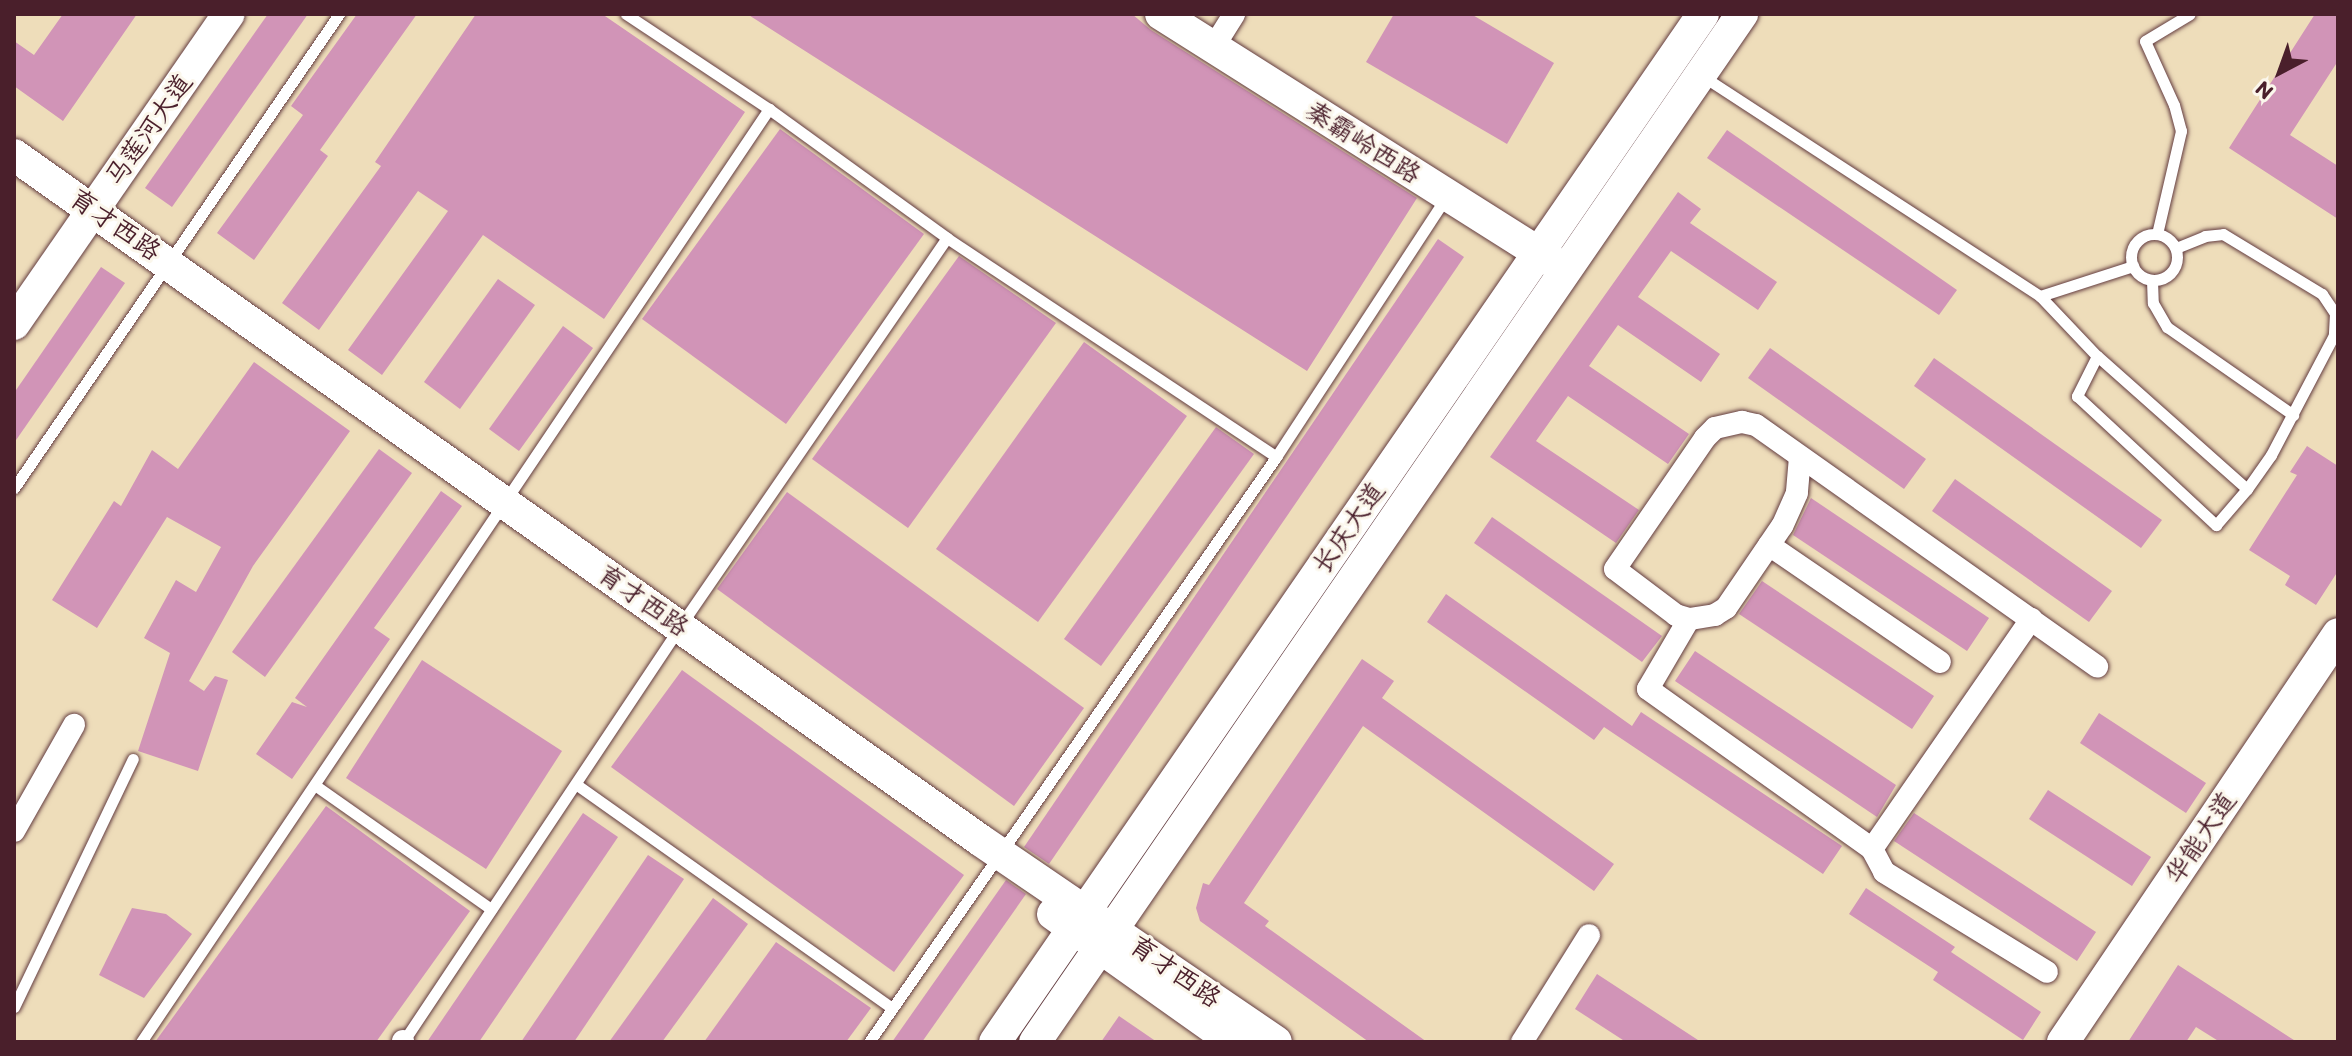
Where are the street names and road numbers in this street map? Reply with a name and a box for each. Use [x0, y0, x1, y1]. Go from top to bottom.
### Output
street label: 马莲河大道 [99, 68, 199, 192]
street label: 秦霸岭西路 [1300, 95, 1426, 191]
street label: 育才西路 [63, 182, 167, 268]
street label: 长庆大道 [1306, 476, 1392, 580]
street label: 育才西路 [591, 558, 695, 644]
street label: 华能大道 [2159, 786, 2243, 890]
street label: 育才西路 [1123, 929, 1227, 1015]

